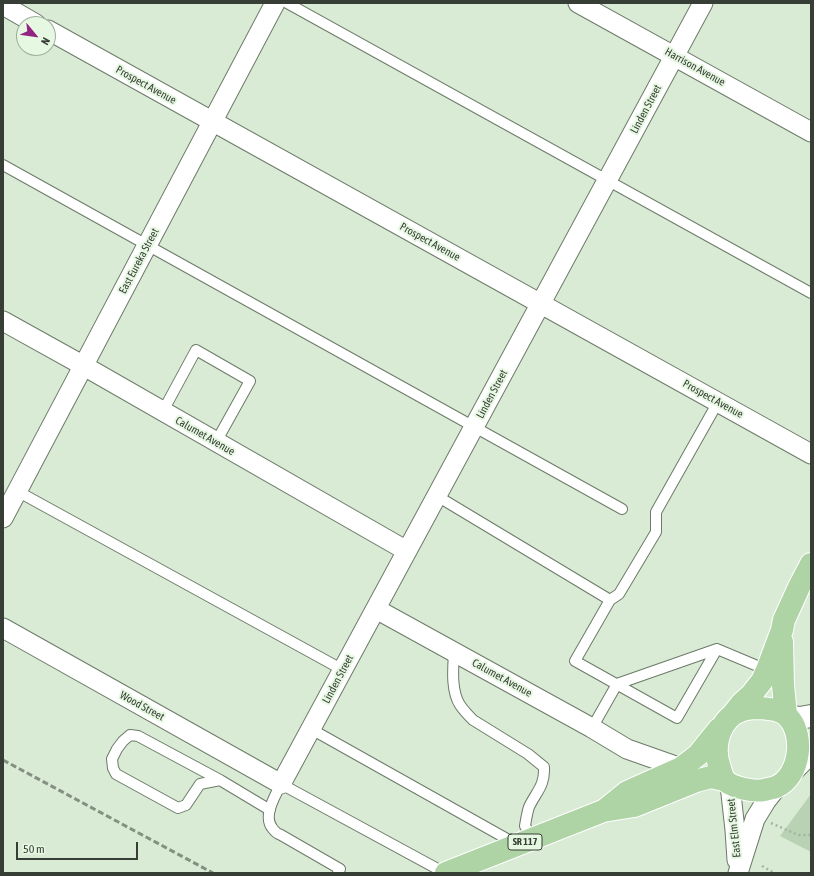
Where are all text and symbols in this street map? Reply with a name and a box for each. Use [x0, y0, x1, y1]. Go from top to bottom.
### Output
north arrow [16, 16, 56, 56]
text: N [39, 36, 52, 47]
street label: Harrison Avenue [663, 45, 727, 89]
street label: Prospect Avenue [113, 63, 179, 107]
street label: Linden Street [628, 82, 664, 136]
street label: Prospect Avenue [397, 220, 463, 264]
street label: East Eureka Street [116, 226, 162, 296]
street label: Linden Street [474, 367, 510, 421]
street label: Prospect Avenue [680, 377, 746, 421]
street label: Calumet Avenue [173, 414, 237, 458]
street label: Linden Street [320, 652, 356, 706]
street label: Calumet Avenue [470, 656, 534, 700]
street label: Wood Street [117, 688, 167, 724]
street label: East Elm Street [724, 798, 744, 858]
scale bar [18, 834, 140, 860]
road number: SR 117 [508, 834, 542, 850]
text: 50 m [23, 842, 45, 856]

